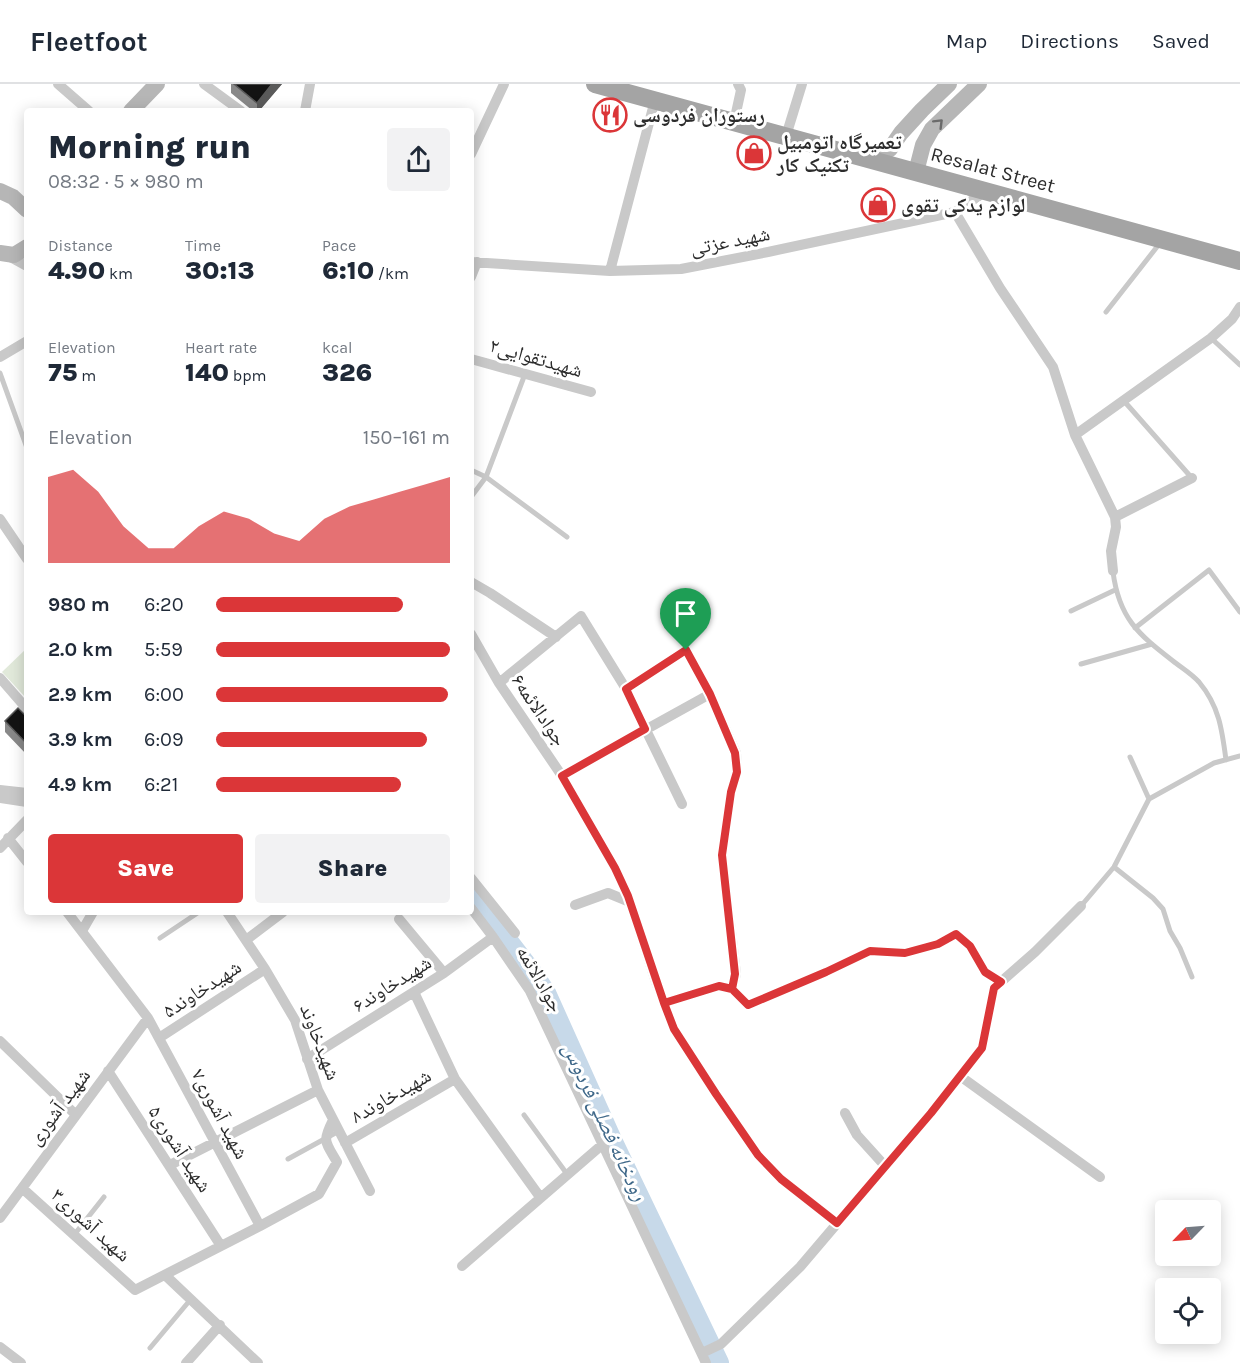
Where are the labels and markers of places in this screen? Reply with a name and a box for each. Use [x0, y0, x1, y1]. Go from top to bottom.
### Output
restaurant icon: رستوران فردوسی [592, 97, 628, 133]
place label: رستوران فردوسی [633, 104, 765, 128]
place label: تعمیرگاه اتومبیل تکنیک کار [776, 131, 902, 177]
shop icon: تعمیرگاه اتومبیل تکنیک کار [736, 135, 772, 171]
shop icon: لوازم یدکی تقوی [860, 187, 896, 223]
place label: لوازم یدکی تقوی [901, 194, 1025, 219]
pin [660, 588, 711, 650]

